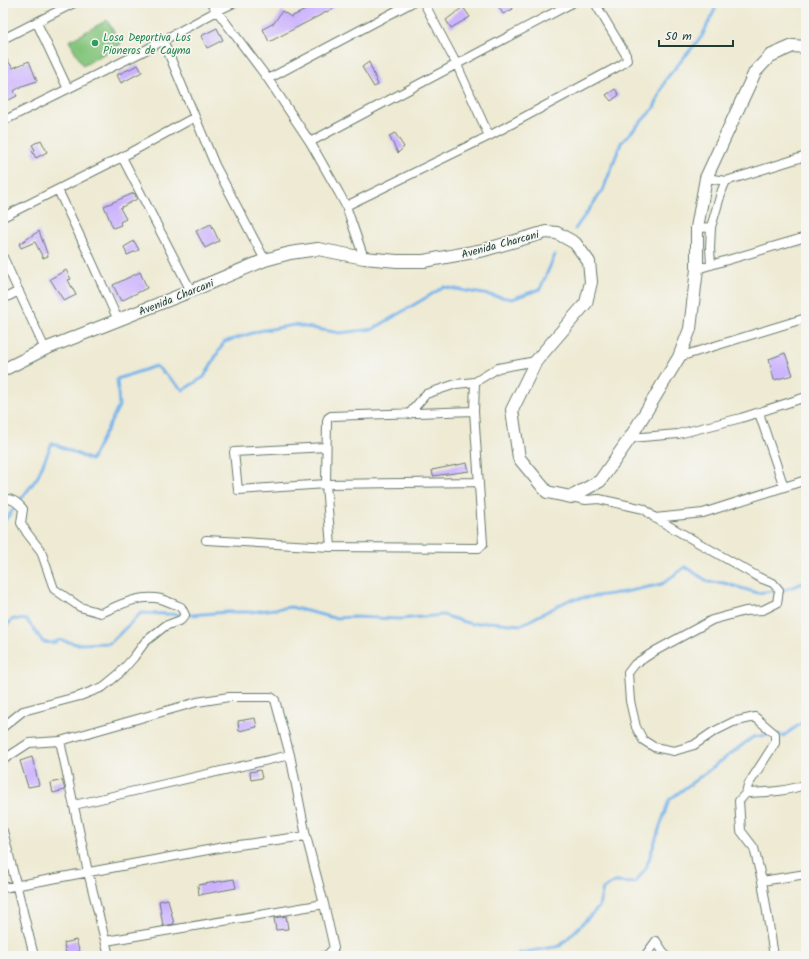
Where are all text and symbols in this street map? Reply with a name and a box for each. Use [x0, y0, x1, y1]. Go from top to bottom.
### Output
scale bar [659, 22, 733, 48]
text: 50 m [665, 27, 692, 46]
place label: Losa Deportiva Los Pioneros de Cayma [103, 29, 191, 60]
marker: Losa Deportiva Los Pioneros de Cayma [90, 38, 100, 48]
street label: Avenida Charcani [459, 226, 541, 264]
street label: Avenida Charcani [136, 275, 217, 321]

